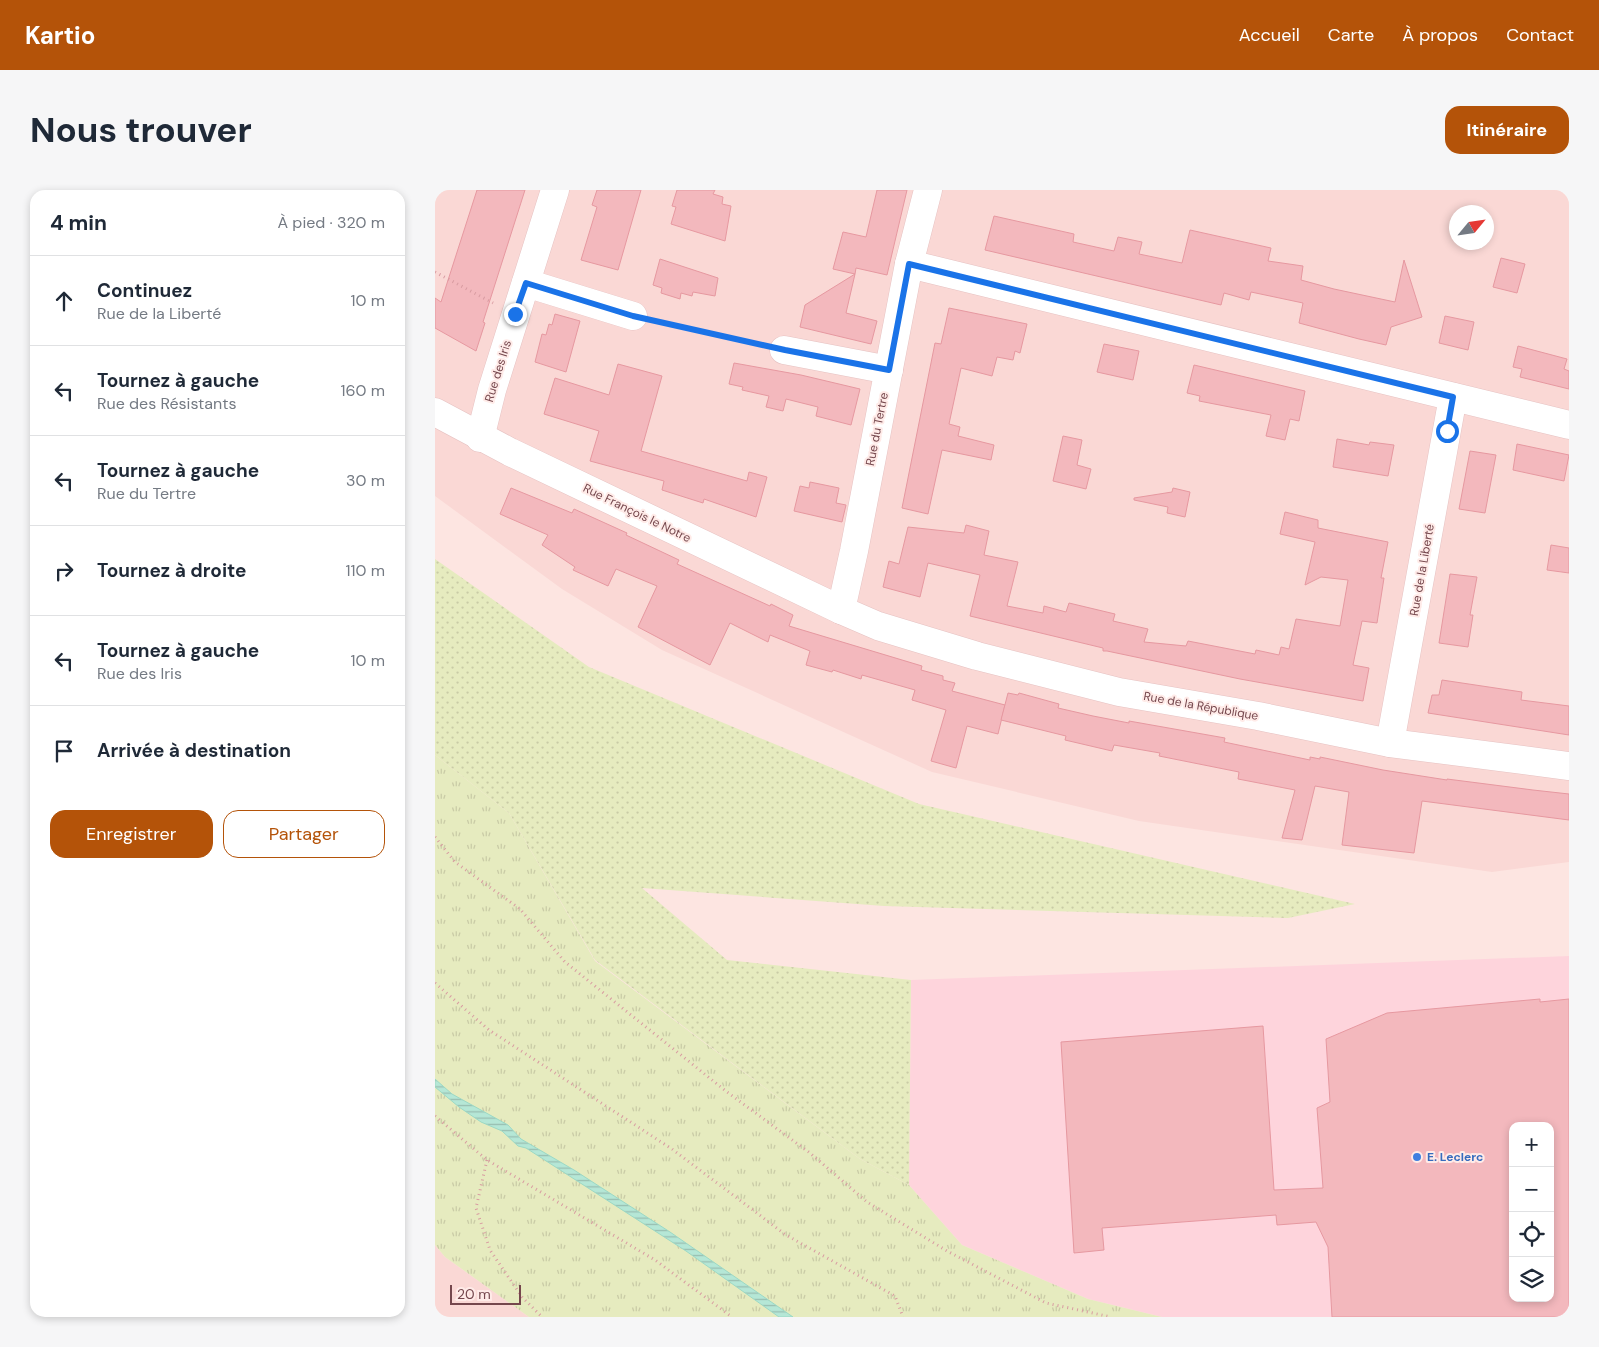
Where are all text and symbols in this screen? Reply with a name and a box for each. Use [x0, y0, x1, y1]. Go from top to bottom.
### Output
text: Kartio [25, 20, 95, 51]
text: Accueil [1239, 23, 1300, 47]
text: Carte [1328, 23, 1374, 47]
text: À propos [1402, 23, 1478, 47]
text: Contact [1506, 23, 1574, 47]
button: Itinéraire [1445, 106, 1569, 154]
text: Nous trouver [30, 107, 252, 153]
north arrow [1449, 205, 1494, 250]
text: 4 min [50, 209, 107, 237]
text: À pied · 320 m [277, 212, 385, 233]
text: Continuez [97, 278, 192, 303]
icon: ahead [50, 287, 78, 315]
text: 10 m [351, 290, 385, 311]
text: Rue de la Liberté [97, 303, 221, 324]
route end [504, 303, 527, 326]
street label: Rue des Iris [481, 338, 515, 404]
text: Tournez à gauche [97, 368, 259, 393]
icon: left [50, 377, 78, 405]
text: 160 m [341, 380, 385, 401]
street label: Rue du Tertre [862, 391, 892, 467]
text: Rue des Résistants [97, 393, 237, 414]
route start [1436, 420, 1459, 443]
text: Tournez à gauche [97, 458, 259, 483]
icon: left [50, 467, 78, 495]
text: 30 m [346, 470, 385, 491]
street label: Rue François le Notre [580, 480, 694, 546]
text: Rue du Tertre [97, 483, 196, 504]
street label: Rue de la Liberté [1406, 523, 1438, 617]
icon: right [50, 557, 78, 585]
text: Tournez à droite [97, 558, 247, 583]
text: 110 m [346, 560, 385, 581]
text: Tournez à gauche [97, 638, 259, 663]
icon: left [50, 647, 78, 675]
text: 10 m [351, 650, 385, 671]
text: Rue des Iris [97, 663, 182, 684]
street label: Rue de la République [1142, 688, 1260, 724]
icon: arrive [50, 737, 78, 765]
text: Arrivée à destination [97, 738, 291, 763]
button: Enregistrer [50, 810, 213, 858]
button: Partager [223, 810, 385, 858]
map controls [1509, 1122, 1554, 1302]
button: + [1509, 1122, 1554, 1167]
place label: E. Leclerc [1427, 1149, 1483, 1165]
marker: E. Leclerc [1411, 1151, 1423, 1163]
button: − [1509, 1167, 1554, 1212]
button: locate [1509, 1212, 1554, 1257]
button: layers [1509, 1257, 1554, 1302]
scale bar [450, 1282, 521, 1305]
text: 20 m [457, 1285, 491, 1303]

